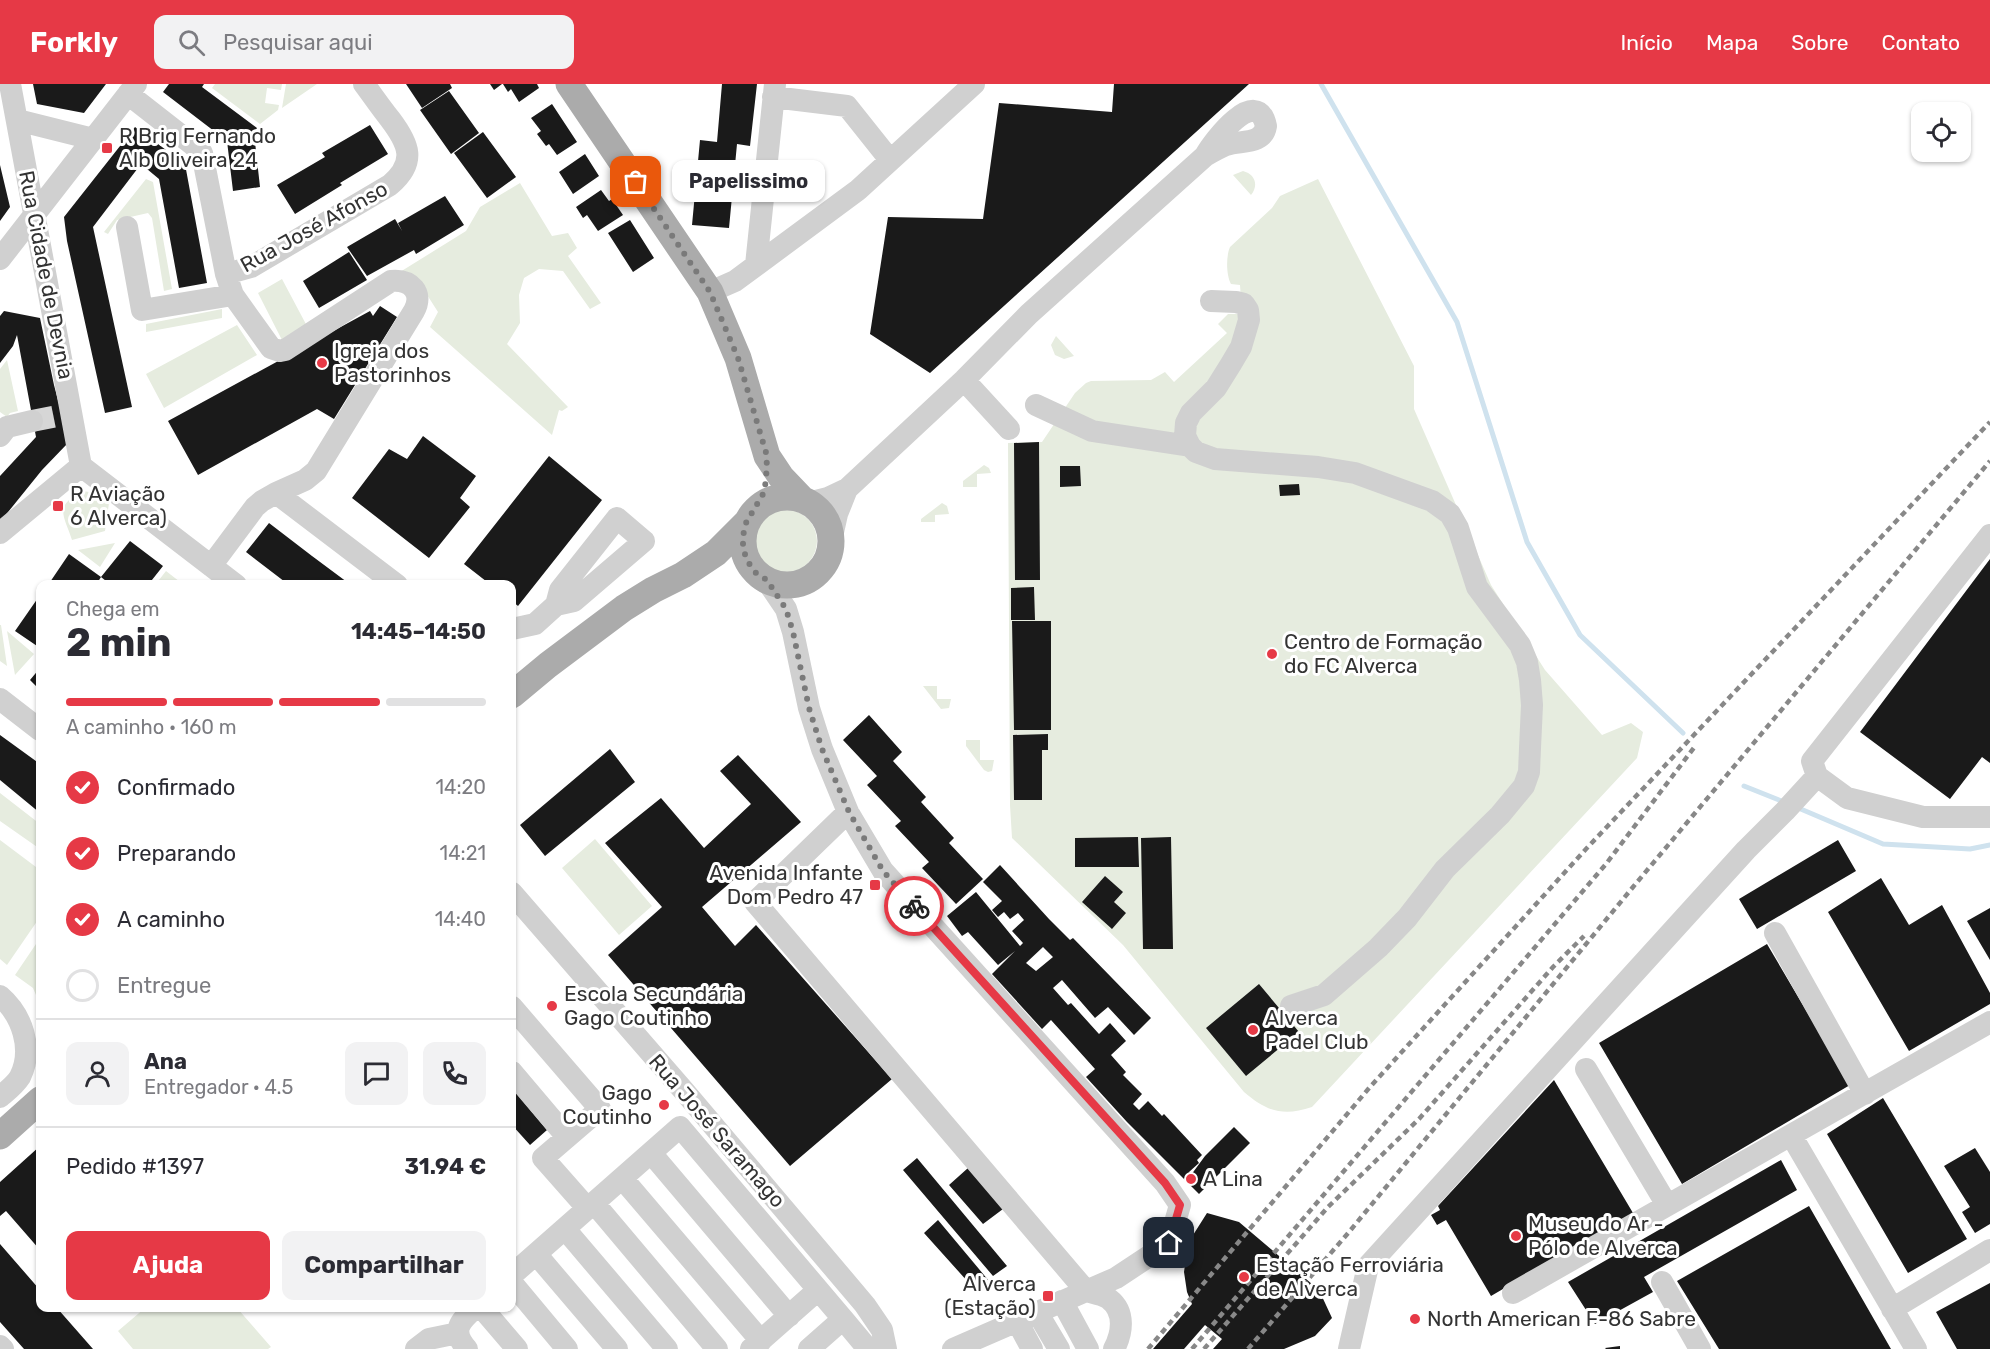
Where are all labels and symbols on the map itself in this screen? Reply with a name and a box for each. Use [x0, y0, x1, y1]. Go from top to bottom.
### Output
place label: R Brig Fernando Alb Oliveira 24 [119, 123, 276, 172]
marker: R Brig Fernando Alb Oliveira 24 [100, 141, 114, 155]
pin [610, 156, 661, 207]
callout: Papelissimo [672, 161, 825, 203]
street label: Rua Cidade de Devnia [14, 168, 79, 381]
street label: Rua José Afonso [236, 176, 392, 277]
place label: Igreja dos Pastorinhos [334, 338, 451, 387]
marker: Igreja dos Pastorinhos [315, 356, 329, 370]
place label: R Aviação 6 Alverca) [70, 481, 167, 530]
marker: R Aviação 6 Alverca) [51, 499, 65, 513]
place label: Centro de Formação do FC Alverca [1284, 629, 1482, 678]
marker: Centro de Formação do FC Alverca [1265, 647, 1279, 661]
place label: Avenida Infante Dom Pedro 47 [709, 860, 863, 909]
courier [884, 876, 944, 936]
marker: Avenida Infante Dom Pedro 47 [868, 878, 882, 892]
place label: Escola Secundária Gago Coutinho [564, 981, 743, 1030]
marker: Escola Secundária Gago Coutinho [545, 999, 559, 1013]
place label: Alverca Padel Club [1265, 1005, 1369, 1054]
marker: Alverca Padel Club [1246, 1023, 1260, 1037]
street label: Rua José Saramago [644, 1049, 791, 1212]
place label: Gago Coutinho [562, 1080, 652, 1129]
marker: Gago Coutinho [657, 1098, 671, 1112]
place label: A Lina [1203, 1166, 1263, 1191]
marker: A Lina [1184, 1172, 1198, 1186]
place label: Museu do Ar - Pólo de Alverca [1528, 1211, 1678, 1260]
pin [1143, 1217, 1194, 1268]
marker: Museu do Ar - Pólo de Alverca [1509, 1229, 1523, 1243]
place label: Estação Ferroviária de Alverca [1256, 1252, 1444, 1301]
marker: Estação Ferroviária de Alverca [1237, 1270, 1251, 1284]
place label: Alverca (Estação) [944, 1271, 1036, 1320]
marker: Alverca (Estação) [1041, 1289, 1055, 1303]
place label: North American F-86 Sabre [1427, 1306, 1696, 1331]
marker: North American F-86 Sabre [1408, 1312, 1422, 1326]

